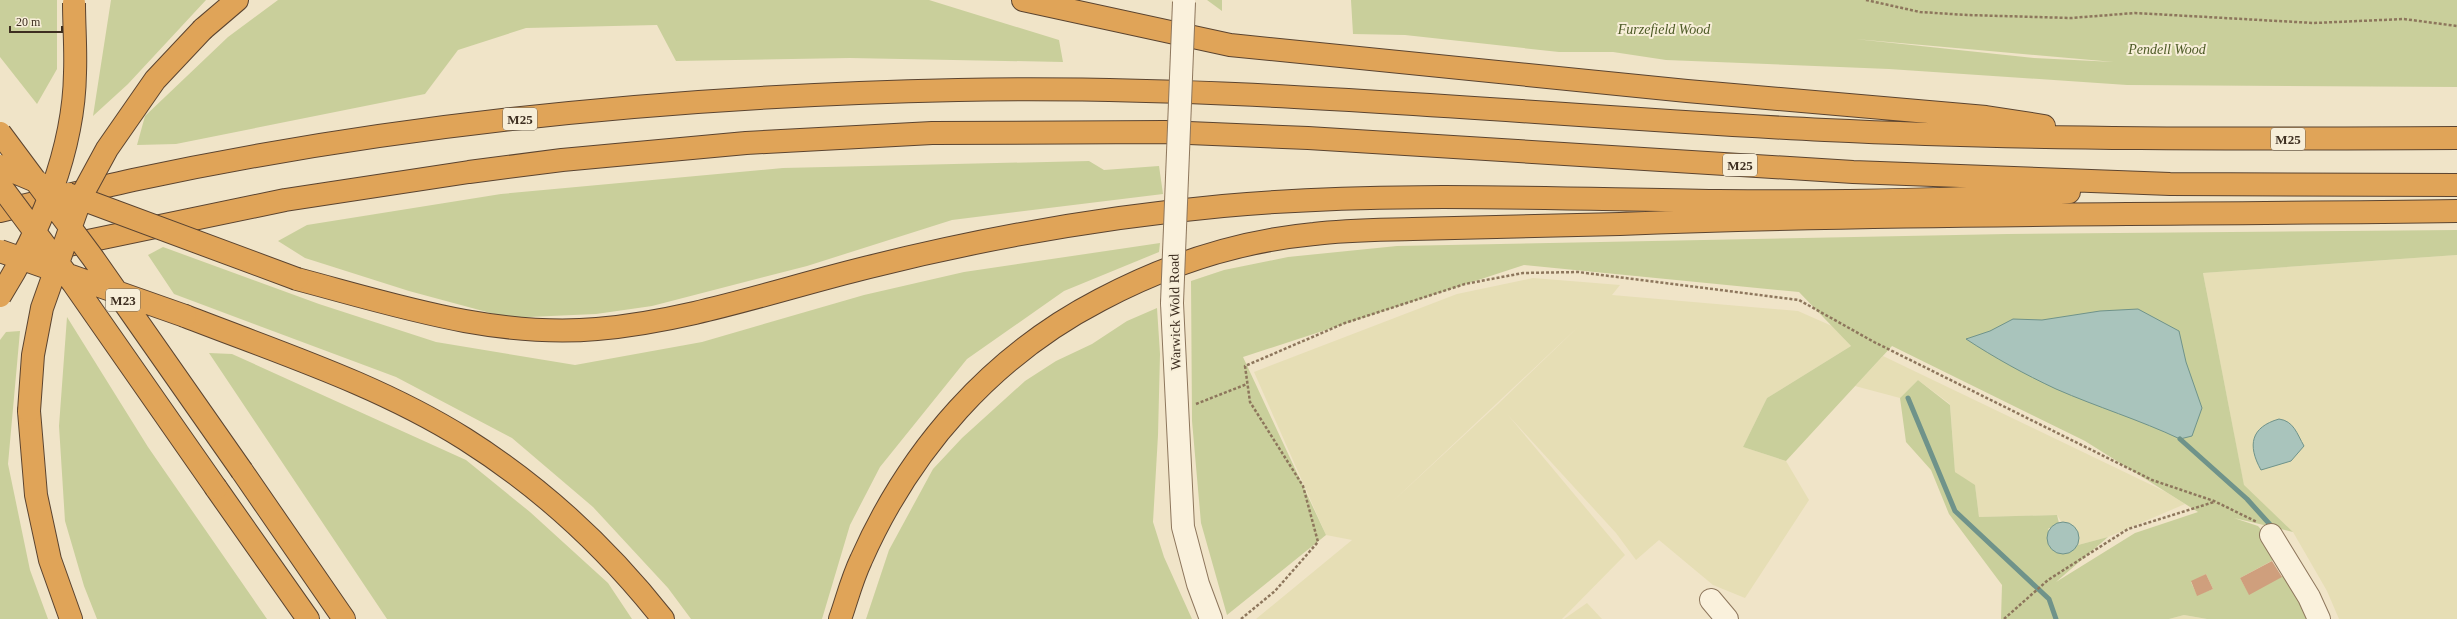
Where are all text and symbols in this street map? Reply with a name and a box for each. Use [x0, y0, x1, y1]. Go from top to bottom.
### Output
scale bar [10, 8, 62, 34]
text: 20 m [16, 15, 41, 29]
park label: Furzefield Wood [1617, 22, 1711, 37]
park label: Pendell Wood [2127, 42, 2207, 57]
road number: M25 [503, 108, 537, 130]
road number: M25 [2271, 128, 2305, 150]
road number: M25 [1723, 154, 1757, 176]
street label: Warwick Wold Road [1166, 254, 1184, 370]
road number: M23 [106, 289, 140, 311]

